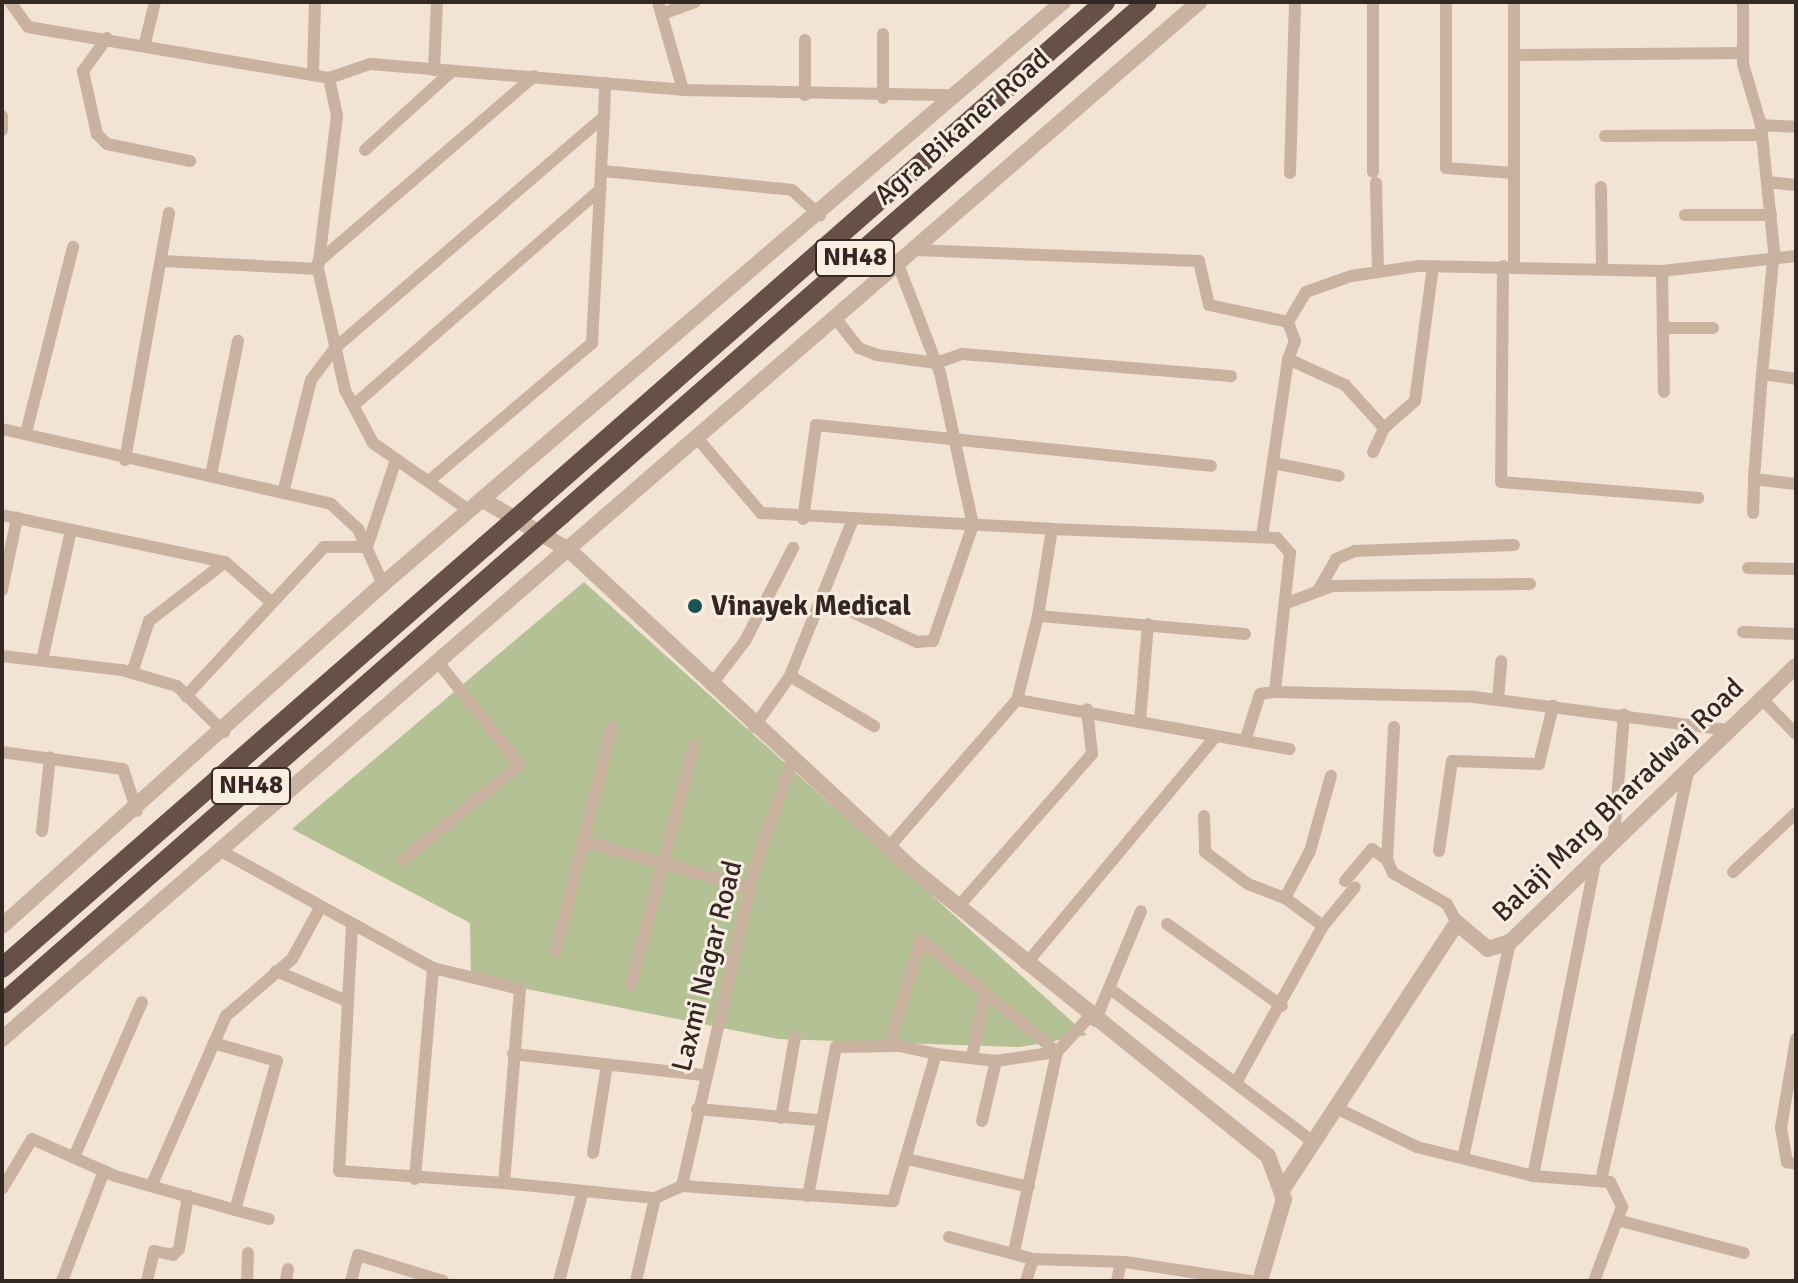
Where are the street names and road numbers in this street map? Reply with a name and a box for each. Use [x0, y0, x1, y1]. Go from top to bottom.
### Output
street label: Agra Bikaner Road [868, 42, 1056, 212]
road number: NH48 [813, 236, 897, 280]
street label: Balaji Marg Bharadwaj Road [1485, 671, 1751, 929]
road number: NH48 [209, 764, 293, 808]
street label: Laxmi Nagar Road [665, 857, 749, 1075]

